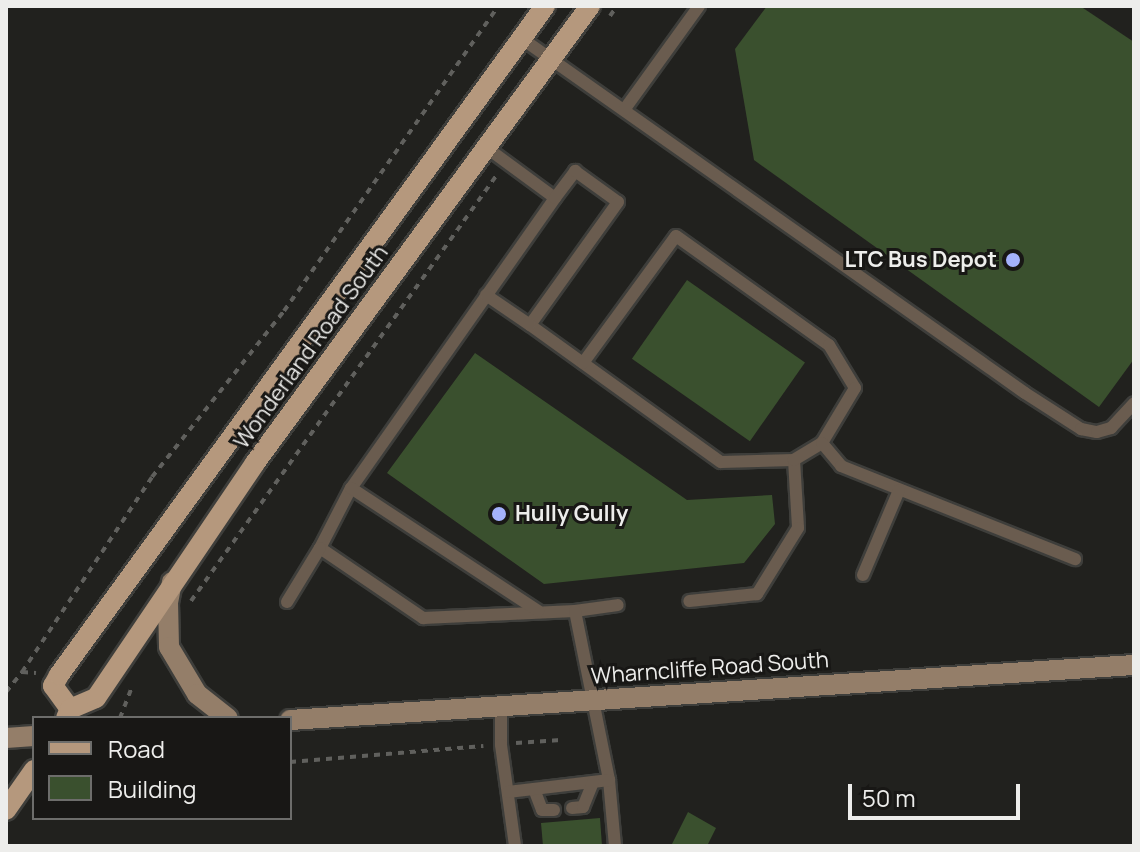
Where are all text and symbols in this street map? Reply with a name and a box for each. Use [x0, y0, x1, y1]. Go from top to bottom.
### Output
street label: Wonderland Road South [228, 240, 394, 454]
place label: LTC Bus Depot [845, 247, 997, 273]
marker: LTC Bus Depot [1004, 251, 1022, 269]
place label: Hully Gully [515, 501, 628, 527]
marker: Hully Gully [490, 505, 508, 523]
street label: Wharncliffe Road South [590, 647, 830, 689]
legend [32, 716, 292, 820]
text: Road [108, 732, 165, 765]
scale bar [852, 768, 1024, 818]
text: Building [108, 772, 196, 805]
text: 50 m [862, 781, 916, 814]

